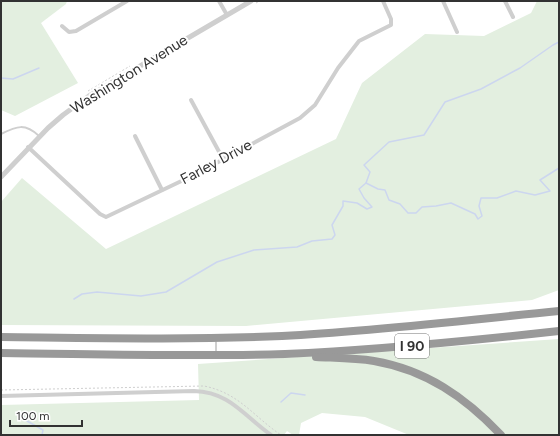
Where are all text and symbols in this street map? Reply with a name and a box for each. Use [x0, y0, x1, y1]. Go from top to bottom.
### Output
street label: Washington Avenue [67, 31, 191, 117]
street label: Farley Drive [177, 136, 255, 188]
road number: I 90 [395, 334, 429, 358]
scale bar [10, 402, 82, 428]
text: 100 m [16, 409, 50, 423]

